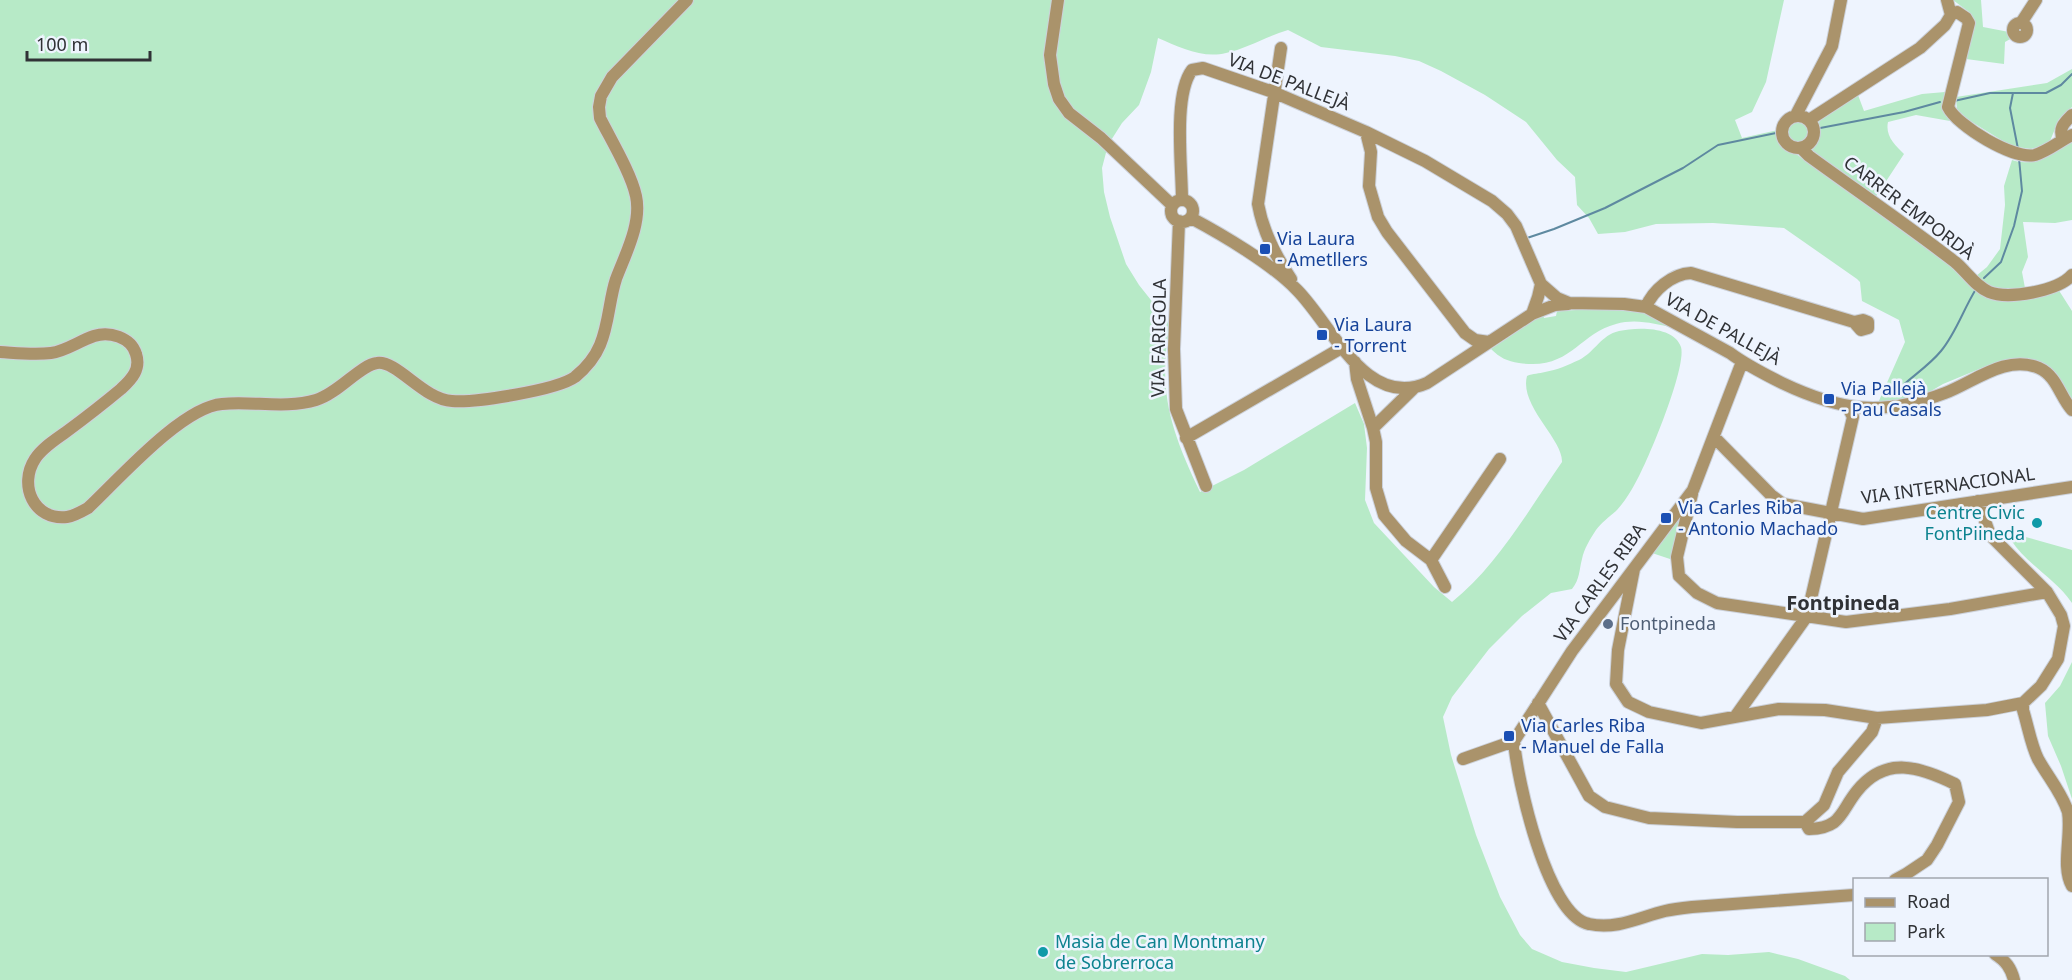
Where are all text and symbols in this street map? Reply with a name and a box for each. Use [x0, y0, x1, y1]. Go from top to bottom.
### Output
scale bar [27, 24, 150, 62]
text: 100 m [36, 32, 88, 56]
street label: VIA DE PALLEJÀ [1225, 47, 1354, 116]
street label: CARRER EMPORDÀ [1839, 150, 1980, 265]
place label: Via Laura - Ametllers [1277, 226, 1368, 271]
marker: Via Laura - Ametllers [1258, 242, 1272, 256]
street label: VIA FARIGOLA [1145, 278, 1171, 398]
street label: VIA DE PALLEJÀ [1661, 286, 1786, 370]
place label: Via Laura - Torrent [1334, 312, 1412, 357]
marker: Via Laura - Torrent [1315, 328, 1329, 342]
place label: Via Pallejà - Pau Casals [1841, 376, 1942, 421]
marker: Via Pallejà - Pau Casals [1822, 392, 1836, 406]
street label: VIA INTERNACIONAL [1860, 461, 2036, 509]
place label: Via Carles Riba - Antonio Machado [1678, 495, 1838, 540]
place label: Centre Civic FontPiineda [1925, 500, 2025, 545]
marker: Via Carles Riba - Antonio Machado [1659, 511, 1673, 525]
marker: Centre Civic FontPiineda [2030, 516, 2044, 530]
street label: VIA CARLES RIBA [1548, 518, 1651, 647]
district label: Fontpineda [1786, 589, 1900, 616]
place label: Fontpineda [1620, 611, 1716, 635]
marker: Fontpineda [1601, 617, 1615, 631]
place label: Via Carles Riba - Manuel de Falla [1521, 713, 1664, 758]
marker: Via Carles Riba - Manuel de Falla [1502, 729, 1516, 743]
legend [1853, 878, 2048, 956]
text: Road [1907, 889, 1950, 913]
text: Park [1907, 919, 1945, 943]
place label: Masia de Can Montmany de Sobrerroca [1055, 929, 1266, 974]
marker: Masia de Can Montmany de Sobrerroca [1036, 945, 1050, 959]

